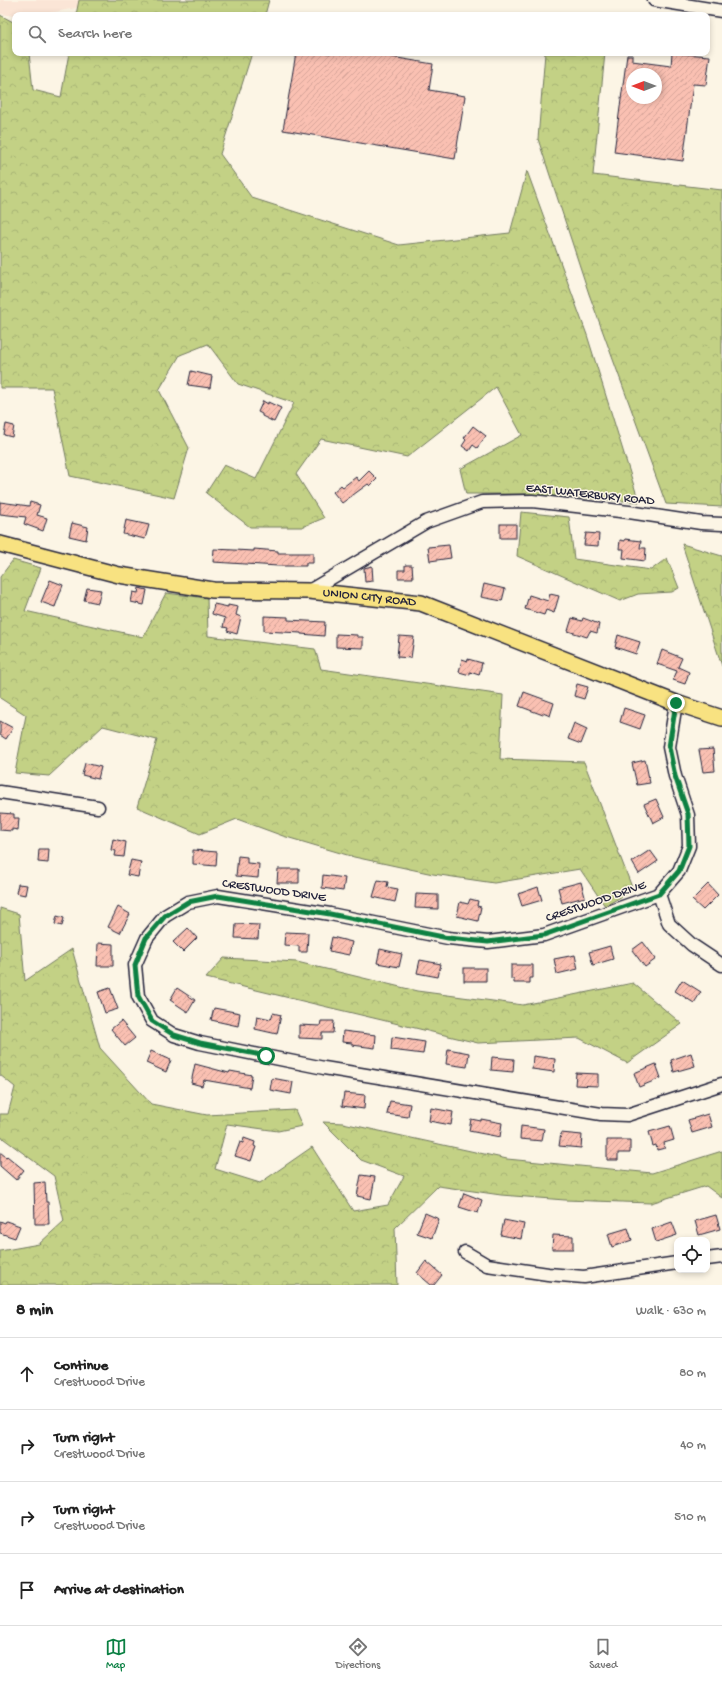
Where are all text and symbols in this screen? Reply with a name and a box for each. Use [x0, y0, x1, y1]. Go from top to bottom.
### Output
search box [12, 12, 710, 56]
icon: search [26, 23, 48, 45]
text: Search here [58, 25, 132, 43]
north arrow [626, 68, 662, 104]
street label: EAST WATERBURY ROAD [525, 481, 656, 509]
street label: UNION CITY ROAD [322, 585, 417, 610]
route end [667, 694, 685, 712]
street label: CRESTWOOD DRIVE [221, 876, 328, 906]
street label: CRESTWOOD DRIVE [544, 878, 649, 926]
route start [257, 1047, 275, 1065]
map controls [674, 1237, 710, 1273]
button: locate [674, 1237, 710, 1273]
text: 8 min [16, 1301, 53, 1321]
text: Walk · 630 m [636, 1304, 706, 1319]
text: Continue [54, 1357, 108, 1375]
icon: ahead [16, 1363, 38, 1385]
text: 80 m [679, 1366, 706, 1381]
text: Crestwood Drive [54, 1375, 145, 1390]
text: Turn right [54, 1429, 114, 1447]
icon: right [16, 1435, 38, 1457]
text: 40 m [680, 1438, 706, 1453]
text: Crestwood Drive [54, 1447, 145, 1462]
text: Turn right [54, 1501, 114, 1519]
icon: right [16, 1507, 38, 1529]
text: 510 m [674, 1510, 706, 1525]
text: Crestwood Drive [54, 1519, 145, 1534]
icon: arrive [16, 1579, 38, 1601]
text: Arrive at destination [54, 1581, 184, 1599]
tab: Map [105, 1636, 127, 1672]
tab: Directions [336, 1636, 380, 1672]
tab: Saved [589, 1636, 617, 1672]

